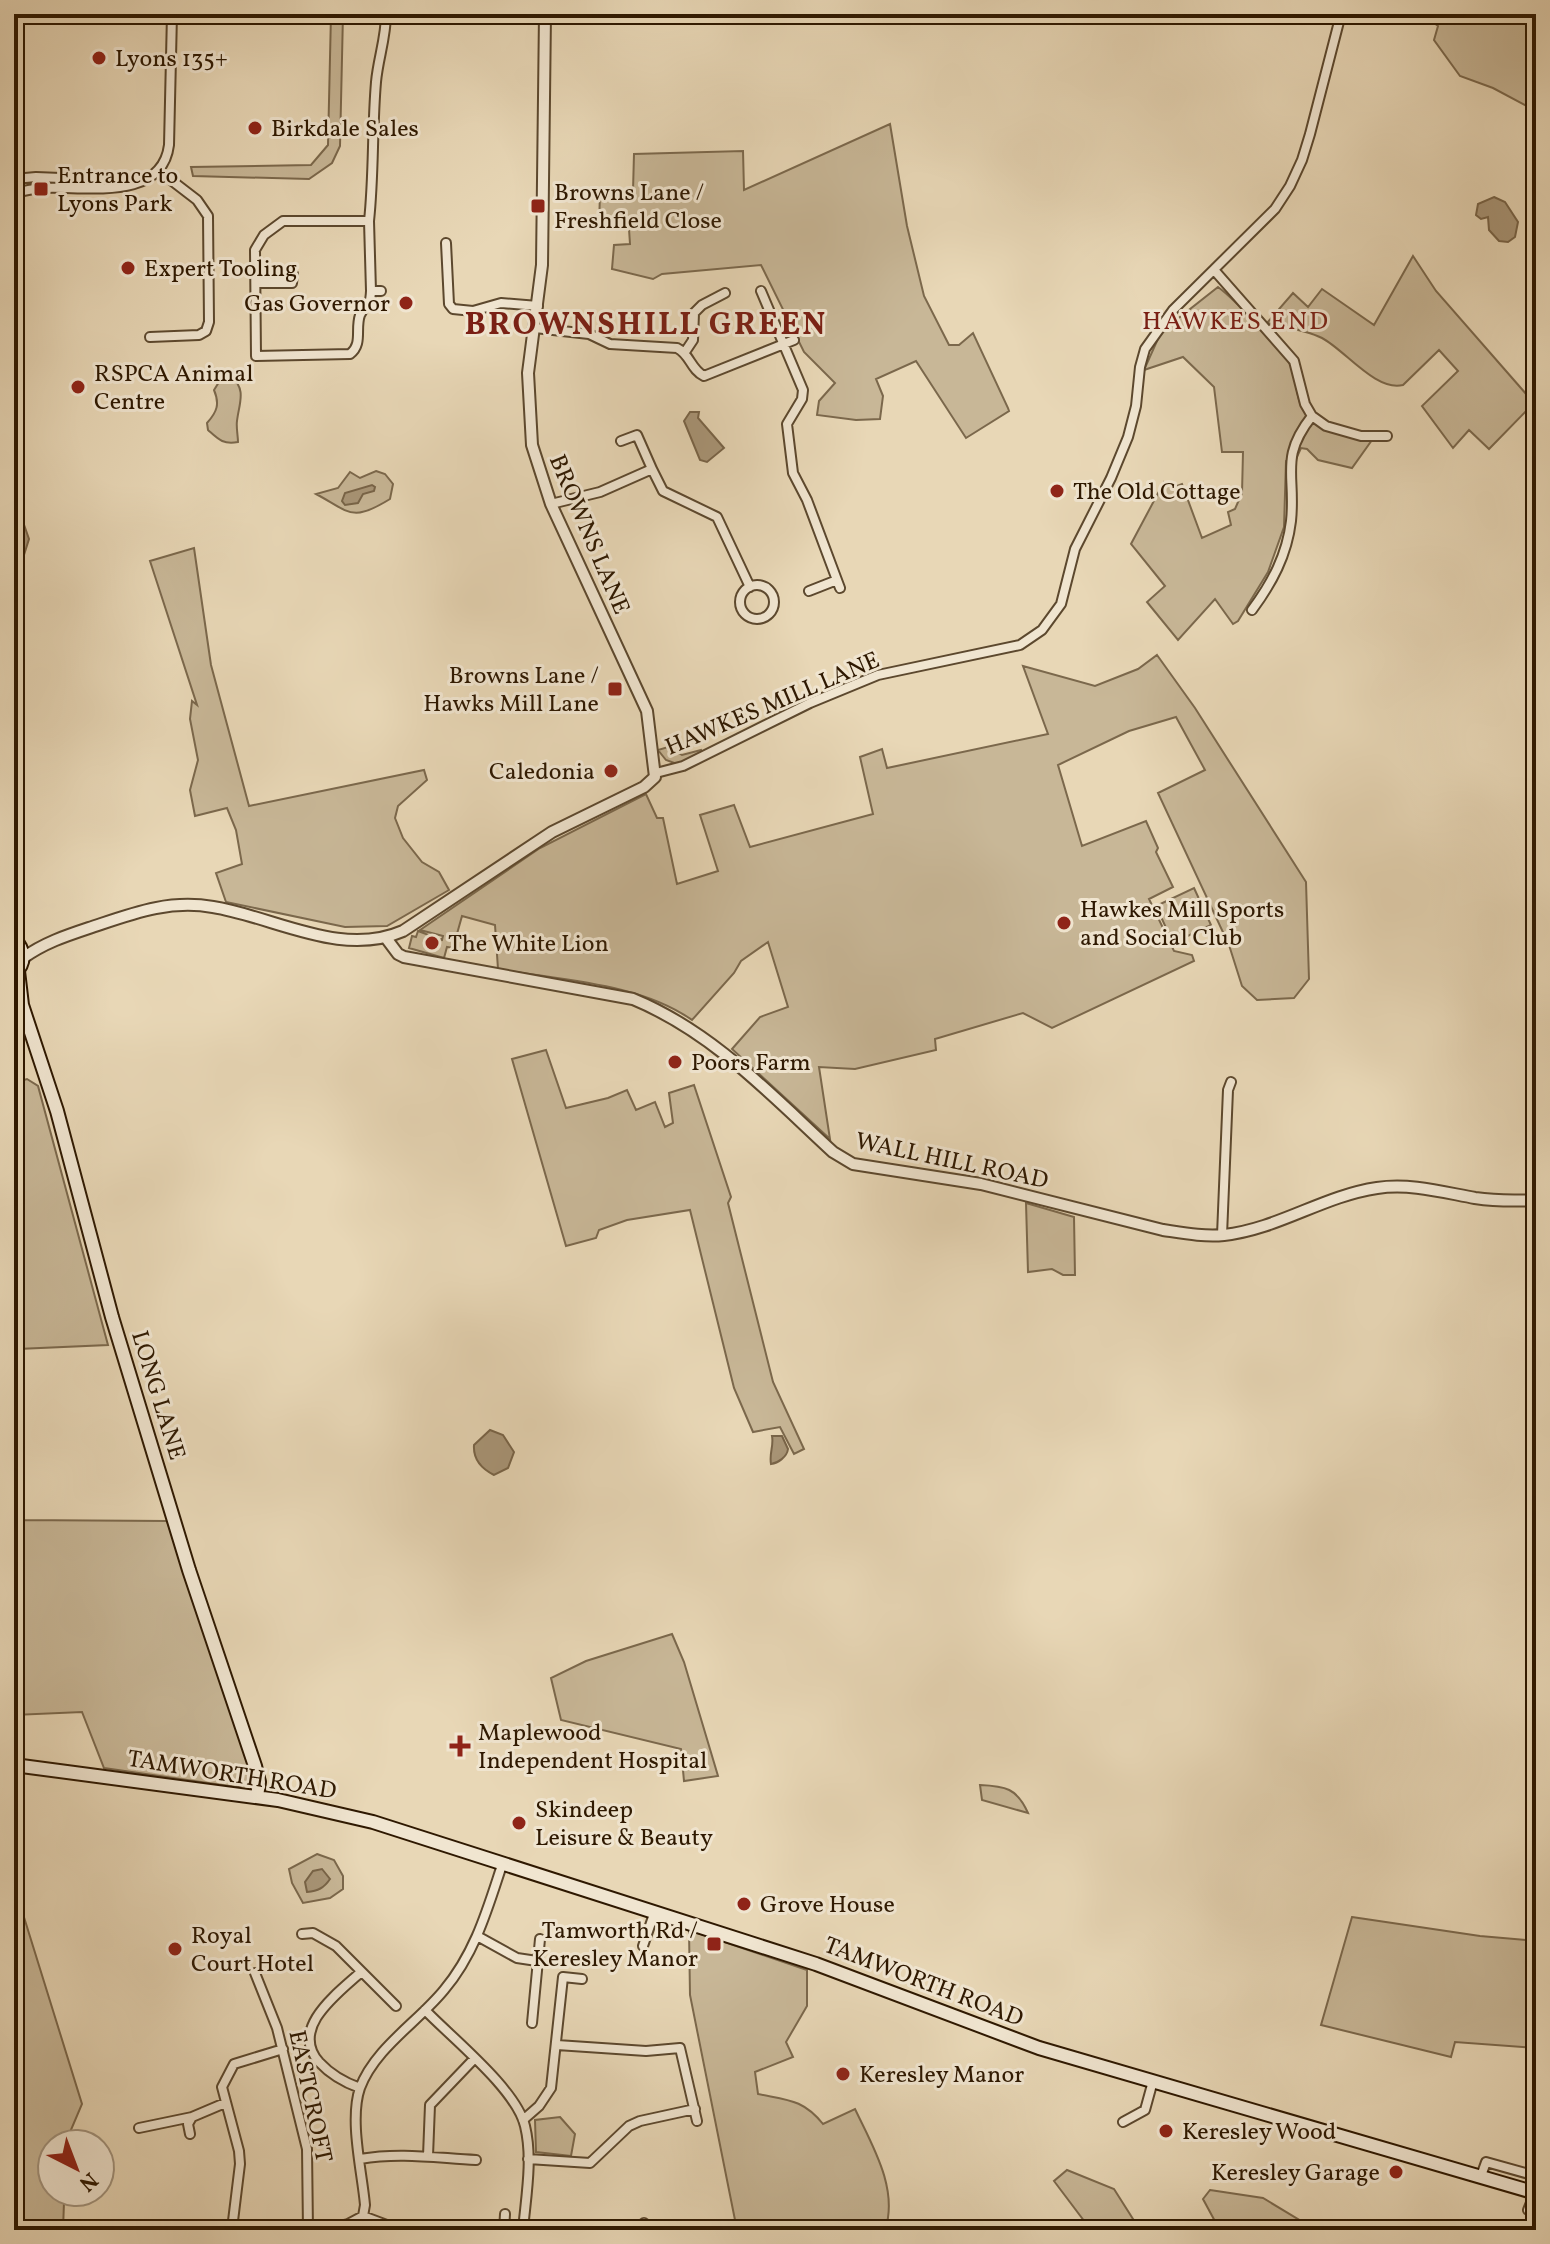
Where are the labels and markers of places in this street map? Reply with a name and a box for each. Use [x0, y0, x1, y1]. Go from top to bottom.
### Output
place label: Lyons 135+ [115, 43, 228, 77]
marker: Lyons 135+ [90, 49, 108, 67]
place label: Birkdale Sales [271, 113, 419, 147]
marker: Birkdale Sales [246, 119, 264, 137]
place label: Entrance to Lyons Park [57, 160, 178, 222]
place label: Browns Lane / Freshfield Close [554, 177, 722, 239]
marker: Entrance to Lyons Park [32, 180, 50, 198]
marker: Browns Lane / Freshfield Close [529, 197, 547, 215]
place label: Expert Tooling [144, 253, 297, 287]
marker: Expert Tooling [119, 259, 137, 277]
place label: Gas Governor [244, 288, 390, 322]
marker: Gas Governor [397, 294, 415, 312]
place label: RSPCA Animal Centre [94, 358, 253, 420]
marker: RSPCA Animal Centre [69, 378, 87, 396]
place label: The Old Cottage [1073, 476, 1241, 510]
marker: The Old Cottage [1048, 482, 1066, 500]
place label: Browns Lane / Hawks Mill Lane [423, 660, 599, 722]
marker: Browns Lane / Hawks Mill Lane [606, 680, 624, 698]
place label: Caledonia [489, 756, 595, 790]
marker: Caledonia [602, 762, 620, 780]
place label: Hawkes Mill Sports and Social Club [1080, 894, 1284, 956]
marker: Hawkes Mill Sports and Social Club [1055, 914, 1073, 932]
place label: The White Lion [448, 928, 609, 962]
marker: The White Lion [423, 934, 441, 952]
place label: Poors Farm [691, 1047, 811, 1081]
marker: Poors Farm [666, 1053, 684, 1071]
place label: Maplewood Independent Hospital [478, 1717, 707, 1779]
marker: Maplewood Independent Hospital [449, 1735, 471, 1757]
place label: Skindeep Leisure & Beauty [535, 1794, 713, 1856]
marker: Skindeep Leisure & Beauty [510, 1814, 528, 1832]
place label: Grove House [760, 1889, 895, 1923]
marker: Grove House [735, 1895, 753, 1913]
place label: Tamworth Rd / Keresley Manor [533, 1915, 698, 1977]
place label: Royal Court Hotel [191, 1920, 314, 1982]
marker: Tamworth Rd / Keresley Manor [705, 1935, 723, 1953]
marker: Royal Court Hotel [166, 1940, 184, 1958]
place label: Keresley Manor [859, 2059, 1024, 2093]
marker: Keresley Manor [834, 2065, 852, 2083]
place label: Keresley Wood [1182, 2116, 1336, 2150]
marker: Keresley Wood [1157, 2122, 1175, 2140]
place label: Keresley Garage [1211, 2157, 1380, 2191]
marker: Keresley Garage [1387, 2163, 1405, 2181]

